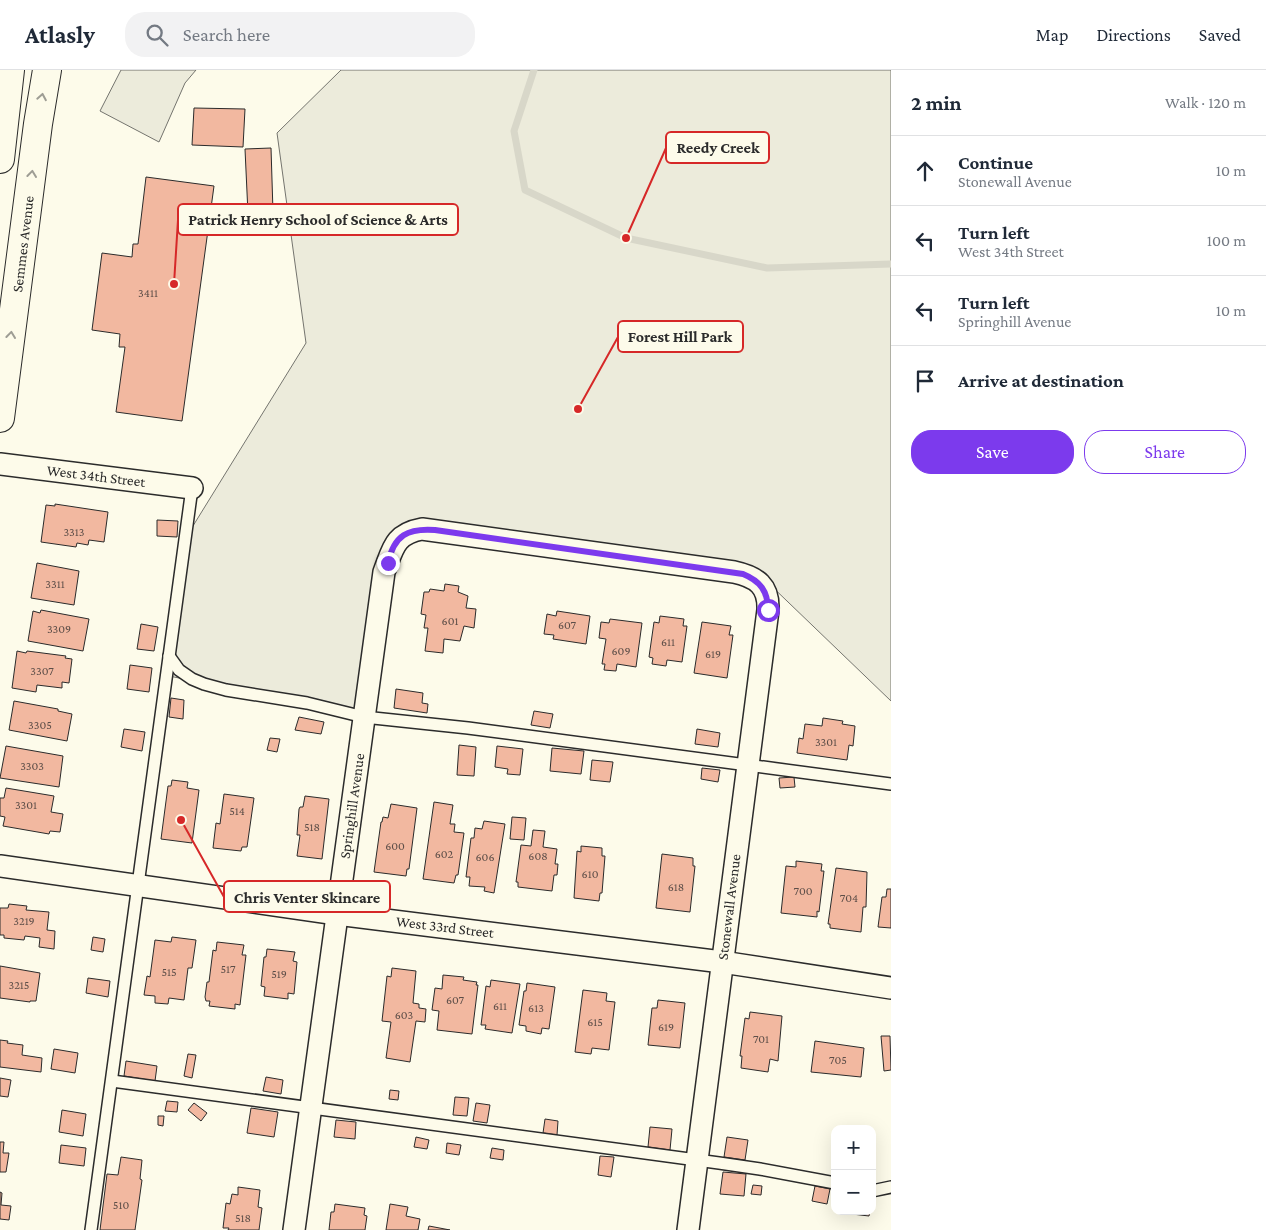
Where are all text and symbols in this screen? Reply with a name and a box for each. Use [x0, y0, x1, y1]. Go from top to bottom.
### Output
search box [125, 12, 475, 57]
text: Atlasly [25, 21, 95, 48]
icon: search [143, 21, 171, 49]
text: Search here [183, 24, 270, 45]
text: Map [1036, 25, 1068, 45]
text: Directions [1096, 25, 1171, 45]
text: Saved [1199, 25, 1241, 45]
text: 2 min [911, 91, 962, 115]
one-way arrow [37, 93, 47, 101]
text: Walk · 120 m [1165, 94, 1246, 111]
callout: Reedy Creek [666, 132, 769, 163]
text: Reedy Creek [676, 139, 760, 156]
text: Continue [958, 152, 1033, 173]
icon: ahead [911, 157, 939, 185]
text: 10 m [1216, 162, 1246, 179]
one-way arrow [26, 169, 36, 178]
text: Stonewall Avenue [958, 173, 1072, 190]
street label: Semmes Avenue [9, 194, 37, 293]
callout: Patrick Henry School of Science & Arts [178, 204, 458, 235]
text: Patrick Henry School of Science & Arts [188, 211, 448, 228]
text: Turn left [958, 222, 1030, 243]
icon: left [911, 227, 939, 255]
text: 100 m [1207, 232, 1246, 249]
text: West 34th Street [958, 243, 1064, 260]
house number: 3411 [138, 286, 158, 300]
text: Turn left [958, 292, 1030, 313]
icon: left [911, 297, 939, 325]
text: 10 m [1216, 302, 1246, 319]
text: Springhill Avenue [958, 313, 1071, 330]
callout: Forest Hill Park [618, 321, 743, 352]
text: Forest Hill Park [628, 328, 732, 345]
one-way arrow [5, 330, 16, 338]
icon: arrive [911, 367, 939, 395]
text: Arrive at destination [958, 370, 1124, 391]
button: Save [911, 430, 1074, 474]
button: Share [1084, 430, 1246, 474]
street label: West 34th Street [46, 462, 147, 490]
house number: 3313 [63, 525, 85, 539]
route end [377, 552, 400, 575]
house number: 3311 [45, 577, 65, 591]
route start [757, 599, 780, 622]
house number: 601 [442, 614, 458, 628]
house number: 607 [558, 618, 577, 632]
house number: 3309 [47, 622, 71, 636]
house number: 611 [661, 635, 675, 649]
house number: 609 [612, 644, 630, 658]
house number: 619 [705, 647, 721, 661]
house number: 3307 [30, 664, 54, 678]
house number: 3305 [28, 718, 52, 732]
house number: 3301 [815, 735, 837, 749]
street label: Springhill Avenue [337, 752, 368, 860]
house number: 3303 [20, 759, 44, 773]
house number: 3301 [15, 798, 37, 812]
house number: 514 [229, 804, 245, 818]
house number: 518 [304, 820, 320, 834]
house number: 600 [385, 839, 405, 853]
house number: 602 [435, 847, 454, 861]
house number: 608 [528, 849, 548, 863]
house number: 606 [476, 850, 494, 864]
street label: Stonewall Avenue [715, 853, 743, 961]
house number: 610 [582, 867, 599, 881]
house number: 618 [668, 880, 684, 894]
callout: Chris Venter Skincare [224, 881, 390, 912]
house number: 700 [794, 884, 813, 898]
text: Chris Venter Skincare [234, 889, 381, 906]
house number: 704 [840, 891, 858, 905]
street label: West 33rd Street [395, 913, 496, 941]
house number: 3219 [13, 914, 35, 928]
house number: 517 [220, 962, 236, 976]
house number: 515 [161, 965, 177, 979]
house number: 519 [271, 967, 287, 981]
house number: 3215 [9, 978, 30, 992]
house number: 607 [446, 993, 465, 1007]
house number: 611 [493, 999, 507, 1013]
house number: 613 [528, 1001, 544, 1015]
house number: 603 [395, 1008, 414, 1022]
house number: 615 [587, 1015, 603, 1029]
house number: 619 [658, 1020, 674, 1034]
house number: 701 [753, 1032, 769, 1046]
house number: 705 [829, 1053, 847, 1067]
map controls [831, 1125, 876, 1215]
button: + [831, 1125, 876, 1170]
button: − [831, 1170, 876, 1215]
house number: 510 [113, 1198, 129, 1212]
house number: 518 [235, 1211, 251, 1225]

